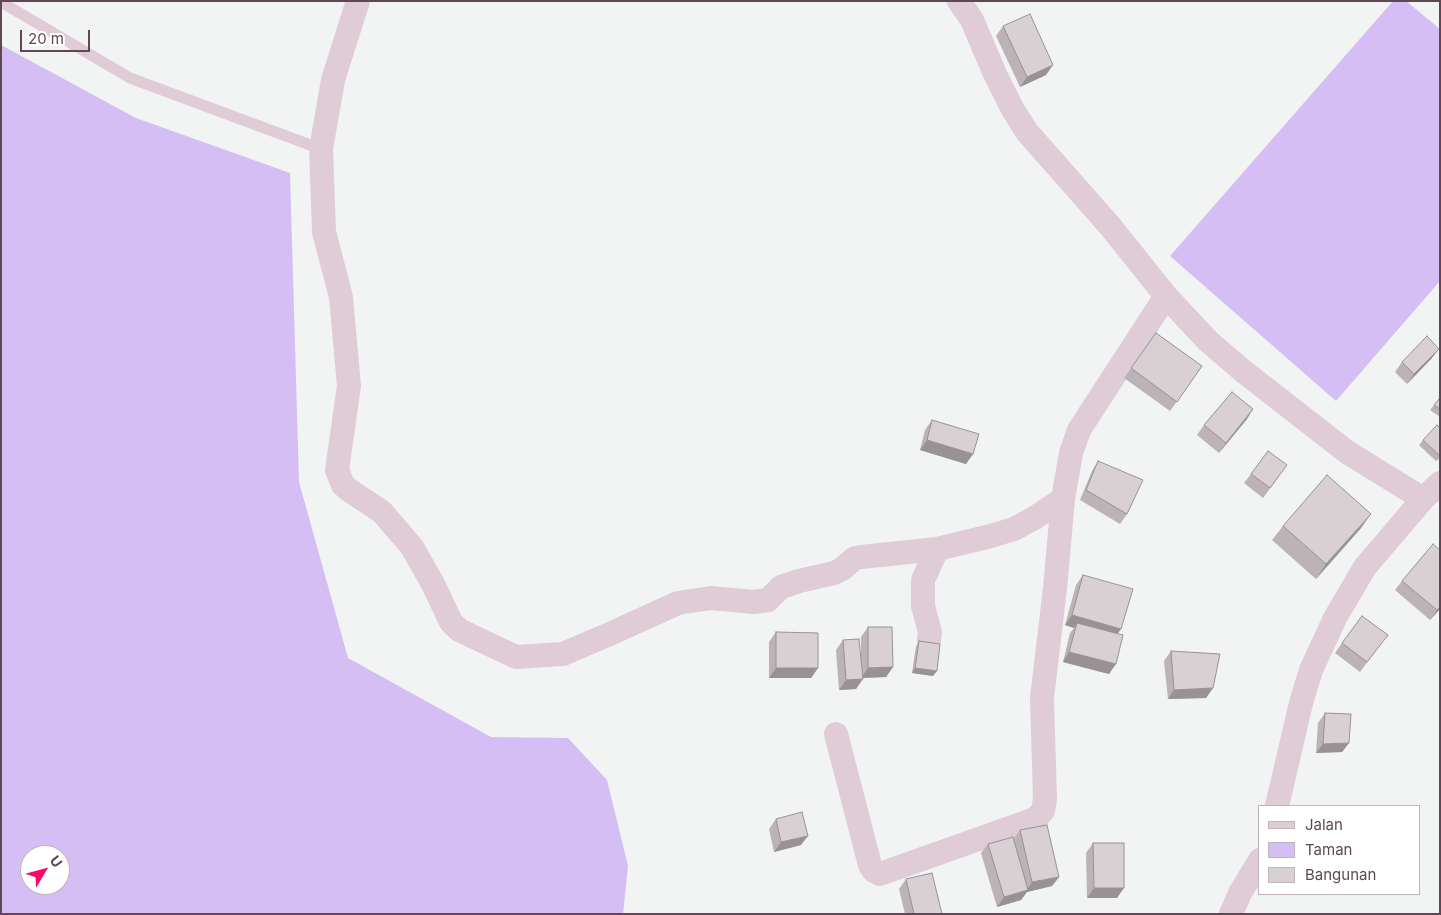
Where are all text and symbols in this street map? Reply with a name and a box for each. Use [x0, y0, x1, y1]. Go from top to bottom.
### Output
scale bar [22, 20, 92, 52]
text: 20 m [28, 29, 64, 48]
legend [1258, 805, 1421, 895]
text: Jalan [1305, 815, 1343, 834]
text: Taman [1305, 840, 1352, 859]
north arrow [20, 845, 70, 895]
text: U [47, 852, 66, 870]
text: Bangunan [1305, 865, 1376, 884]

